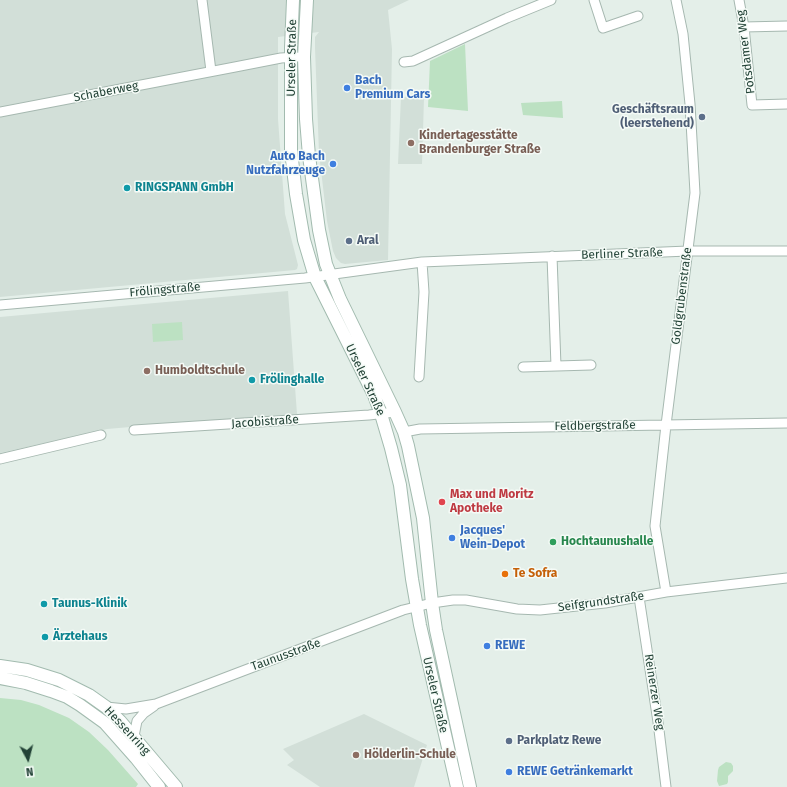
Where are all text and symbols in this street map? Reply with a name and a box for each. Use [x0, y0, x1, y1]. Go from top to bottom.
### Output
street label: Potsdamer Weg [734, 9, 758, 95]
street label: Urseler Straße [284, 19, 300, 97]
place label: Bach Premium Cars [355, 74, 430, 102]
street label: Schaberweg [72, 79, 140, 105]
marker: Bach Premium Cars [342, 83, 352, 93]
place label: Geschäftsraum (leerstehend) [612, 103, 694, 131]
marker: Geschäftsraum (leerstehend) [697, 112, 707, 122]
place label: Kindertagesstätte Brandenburger Straße [419, 129, 541, 157]
marker: Kindertagesstätte Brandenburger Straße [406, 138, 416, 148]
place label: Auto Bach Nutzfahrzeuge [246, 150, 325, 178]
marker: Auto Bach Nutzfahrzeuge [328, 159, 338, 169]
place label: RINGSPANN GmbH [135, 181, 234, 195]
marker: RINGSPANN GmbH [122, 183, 132, 193]
place label: Aral [357, 234, 378, 248]
marker: Aral [344, 236, 354, 246]
street label: Berliner Straße [581, 245, 663, 263]
street label: Goldgrubenstraße [669, 246, 695, 346]
street label: Frölingstraße [129, 280, 201, 300]
street label: Urseler Straße [342, 342, 388, 418]
place label: Humboldtschule [155, 364, 245, 378]
marker: Humboldtschule [142, 366, 152, 376]
place label: Frölinghalle [260, 373, 324, 387]
marker: Frölinghalle [247, 375, 257, 385]
street label: Jacobistraße [231, 412, 299, 432]
street label: Feldbergstraße [554, 418, 636, 434]
place label: Max und Moritz Apotheke [450, 488, 534, 516]
marker: Max und Moritz Apotheke [437, 497, 447, 507]
place label: Jacques' Wein-Depot [460, 524, 525, 552]
marker: Jacques' Wein-Depot [447, 533, 457, 543]
place label: Hochtaunushalle [561, 535, 653, 549]
marker: Hochtaunushalle [548, 537, 558, 547]
place label: Te Sofra [513, 567, 557, 581]
marker: Te Sofra [500, 569, 510, 579]
street label: Seifgrundstraße [557, 589, 645, 615]
place label: Taunus-Klinik [52, 597, 127, 611]
marker: Taunus-Klinik [39, 599, 49, 609]
place label: Ärztehaus [53, 630, 107, 644]
marker: Ärztehaus [40, 632, 50, 642]
street label: Taunusstraße [249, 636, 323, 674]
place label: REWE [495, 639, 525, 653]
marker: REWE [482, 641, 492, 651]
street label: Reinerzer Weg [641, 653, 667, 731]
street label: Urseler Straße [419, 656, 451, 734]
street label: Hessenring [101, 704, 153, 758]
place label: Parkplatz Rewe [517, 734, 601, 748]
marker: Parkplatz Rewe [504, 736, 514, 746]
north arrow [8, 739, 48, 779]
place label: Hölderlin-Schule [364, 748, 456, 762]
marker: Hölderlin-Schule [351, 750, 361, 760]
text: N [25, 765, 34, 778]
place label: REWE Getränkemarkt [517, 765, 633, 779]
marker: REWE Getränkemarkt [504, 767, 514, 777]

